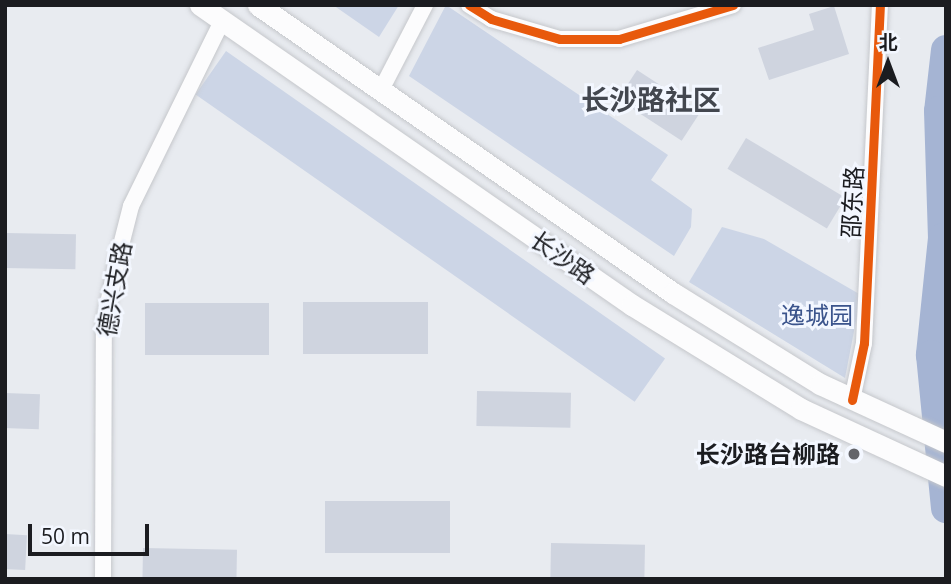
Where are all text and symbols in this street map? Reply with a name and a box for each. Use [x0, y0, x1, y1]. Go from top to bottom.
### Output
north arrow [853, 28, 923, 98]
text: 北 [878, 29, 898, 55]
district label: 长沙路社区 [581, 82, 721, 116]
street label: 邵东路 [836, 165, 868, 239]
street label: 长沙路 [525, 225, 601, 289]
street label: 德兴支路 [91, 239, 137, 339]
park label: 逸城园 [781, 301, 853, 329]
place label: 长沙路台柳路 [696, 440, 840, 468]
marker: 长沙路台柳路 [846, 446, 862, 462]
scale bar [32, 510, 152, 554]
text: 50 m [41, 522, 90, 550]

